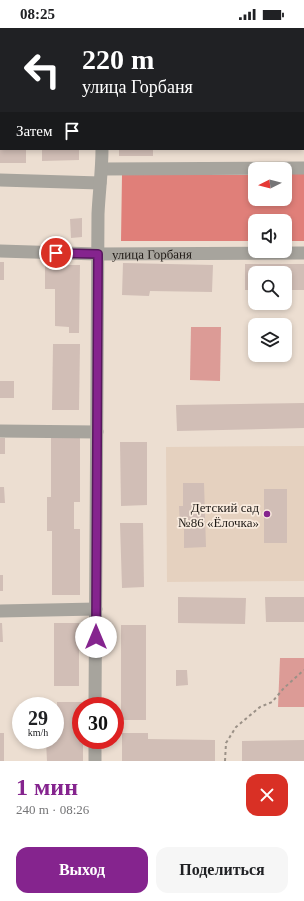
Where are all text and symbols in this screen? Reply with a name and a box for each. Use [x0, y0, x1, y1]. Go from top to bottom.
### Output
text: 08:25 [20, 6, 55, 22]
icon: left [16, 44, 68, 96]
text: 220 m [82, 44, 154, 75]
text: улица Горбаня [82, 77, 193, 97]
icon: arrive [61, 120, 83, 142]
text: Затем [16, 123, 53, 139]
north arrow [248, 162, 292, 206]
map controls [248, 162, 292, 362]
button: sound [248, 214, 292, 258]
pin [39, 236, 73, 270]
icon: arrive [45, 242, 67, 264]
street label: улица Горбаня [112, 247, 192, 262]
button: search [248, 266, 292, 310]
button: layers [248, 318, 292, 362]
place label: Детский сад №86 «Ёлочка» [178, 500, 259, 530]
marker: Детский сад №86 «Ёлочка» [262, 509, 272, 519]
position arrow [75, 616, 117, 658]
speed limit sign: 30 [72, 697, 124, 749]
text: 29 [28, 707, 48, 729]
text: km/h [28, 727, 48, 738]
text: 1 мин [16, 774, 78, 800]
button: close [246, 774, 288, 816]
text: 240 m · 08:26 [16, 802, 89, 817]
button: Выход [16, 847, 148, 893]
button: Поделиться [156, 847, 288, 893]

